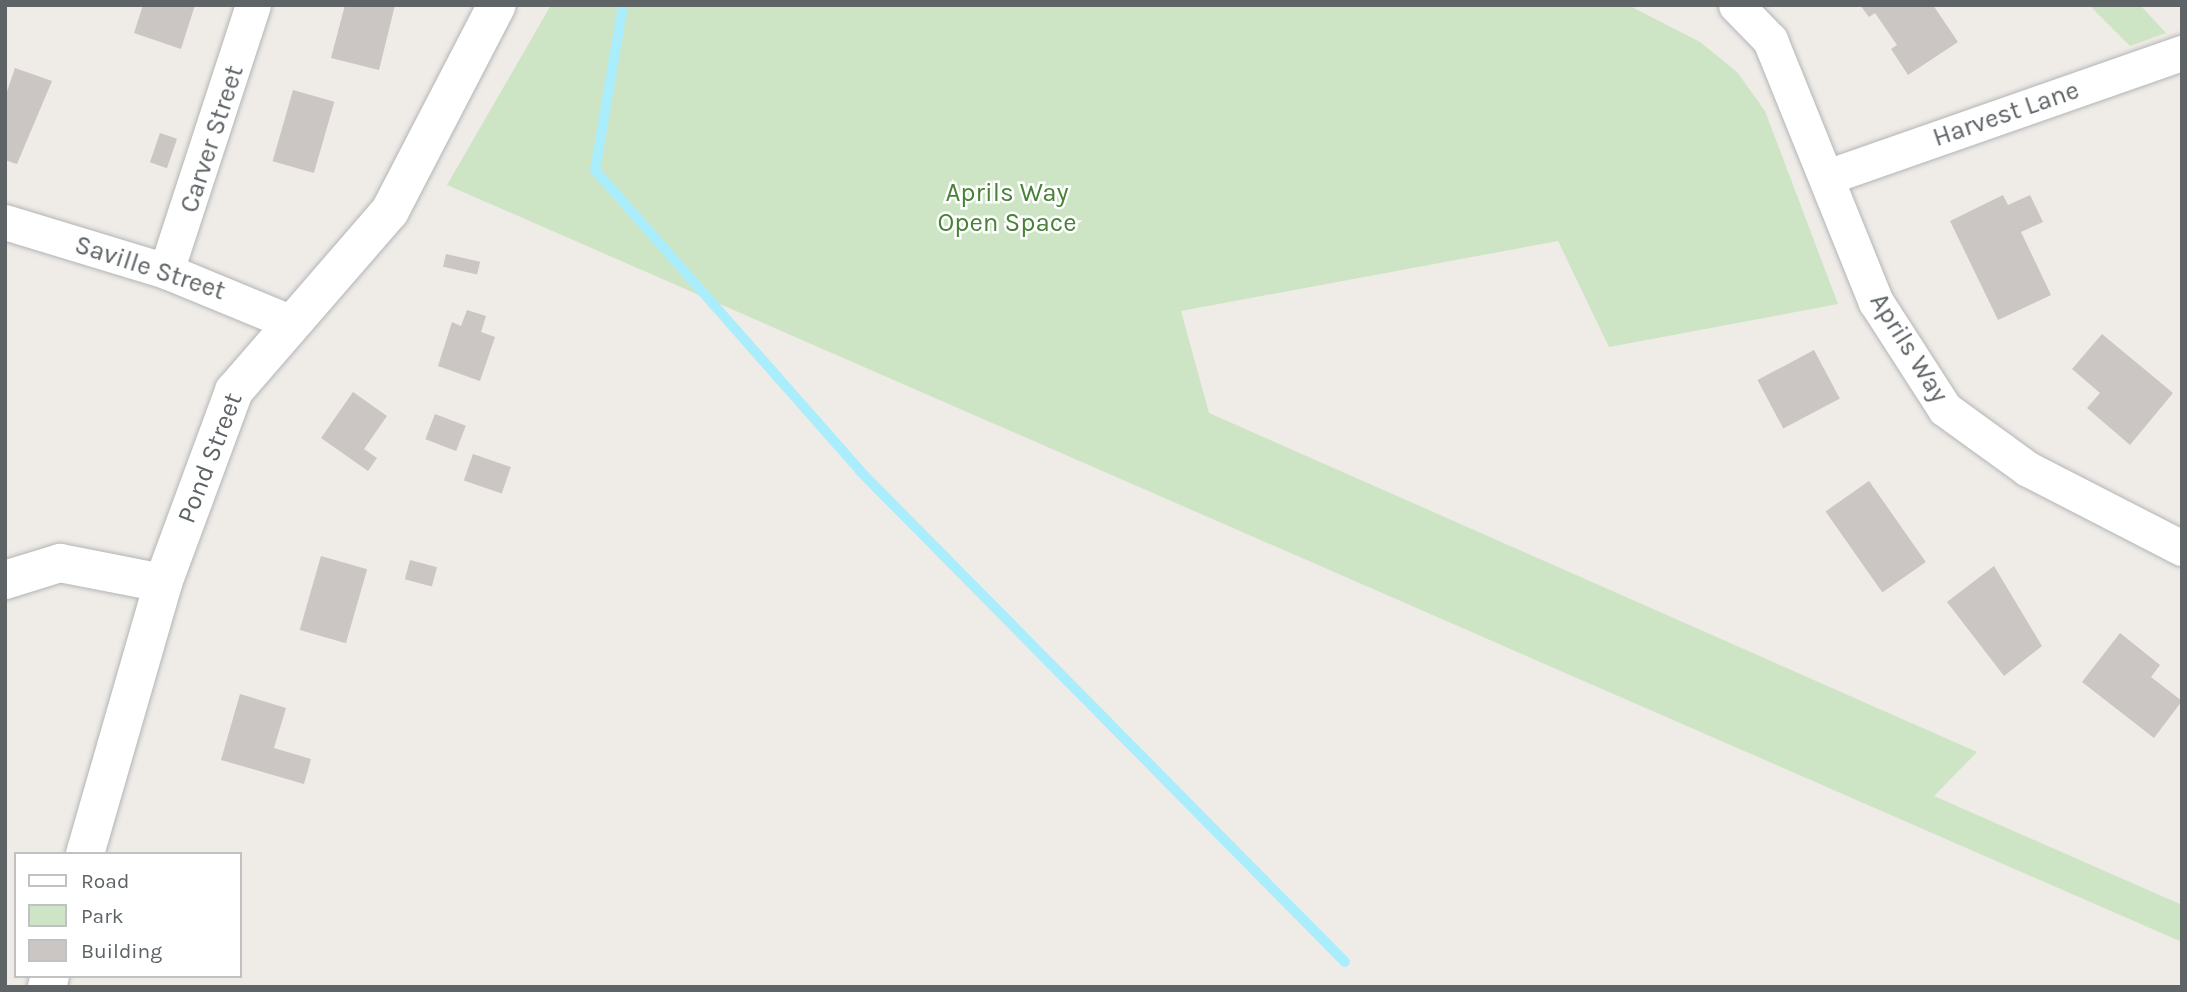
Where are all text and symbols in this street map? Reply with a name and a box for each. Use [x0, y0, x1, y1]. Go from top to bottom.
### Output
street label: Carver Street [174, 61, 250, 217]
street label: Harvest Lane [1929, 74, 2083, 154]
park label: Aprils Way Open Space [937, 177, 1077, 238]
street label: Saville Street [71, 229, 229, 307]
street label: Aprils Way [1863, 287, 1955, 409]
street label: Pond Street [171, 388, 249, 528]
legend [14, 852, 242, 978]
text: Road [81, 869, 129, 893]
text: Park [81, 904, 124, 928]
text: Building [81, 939, 162, 963]

